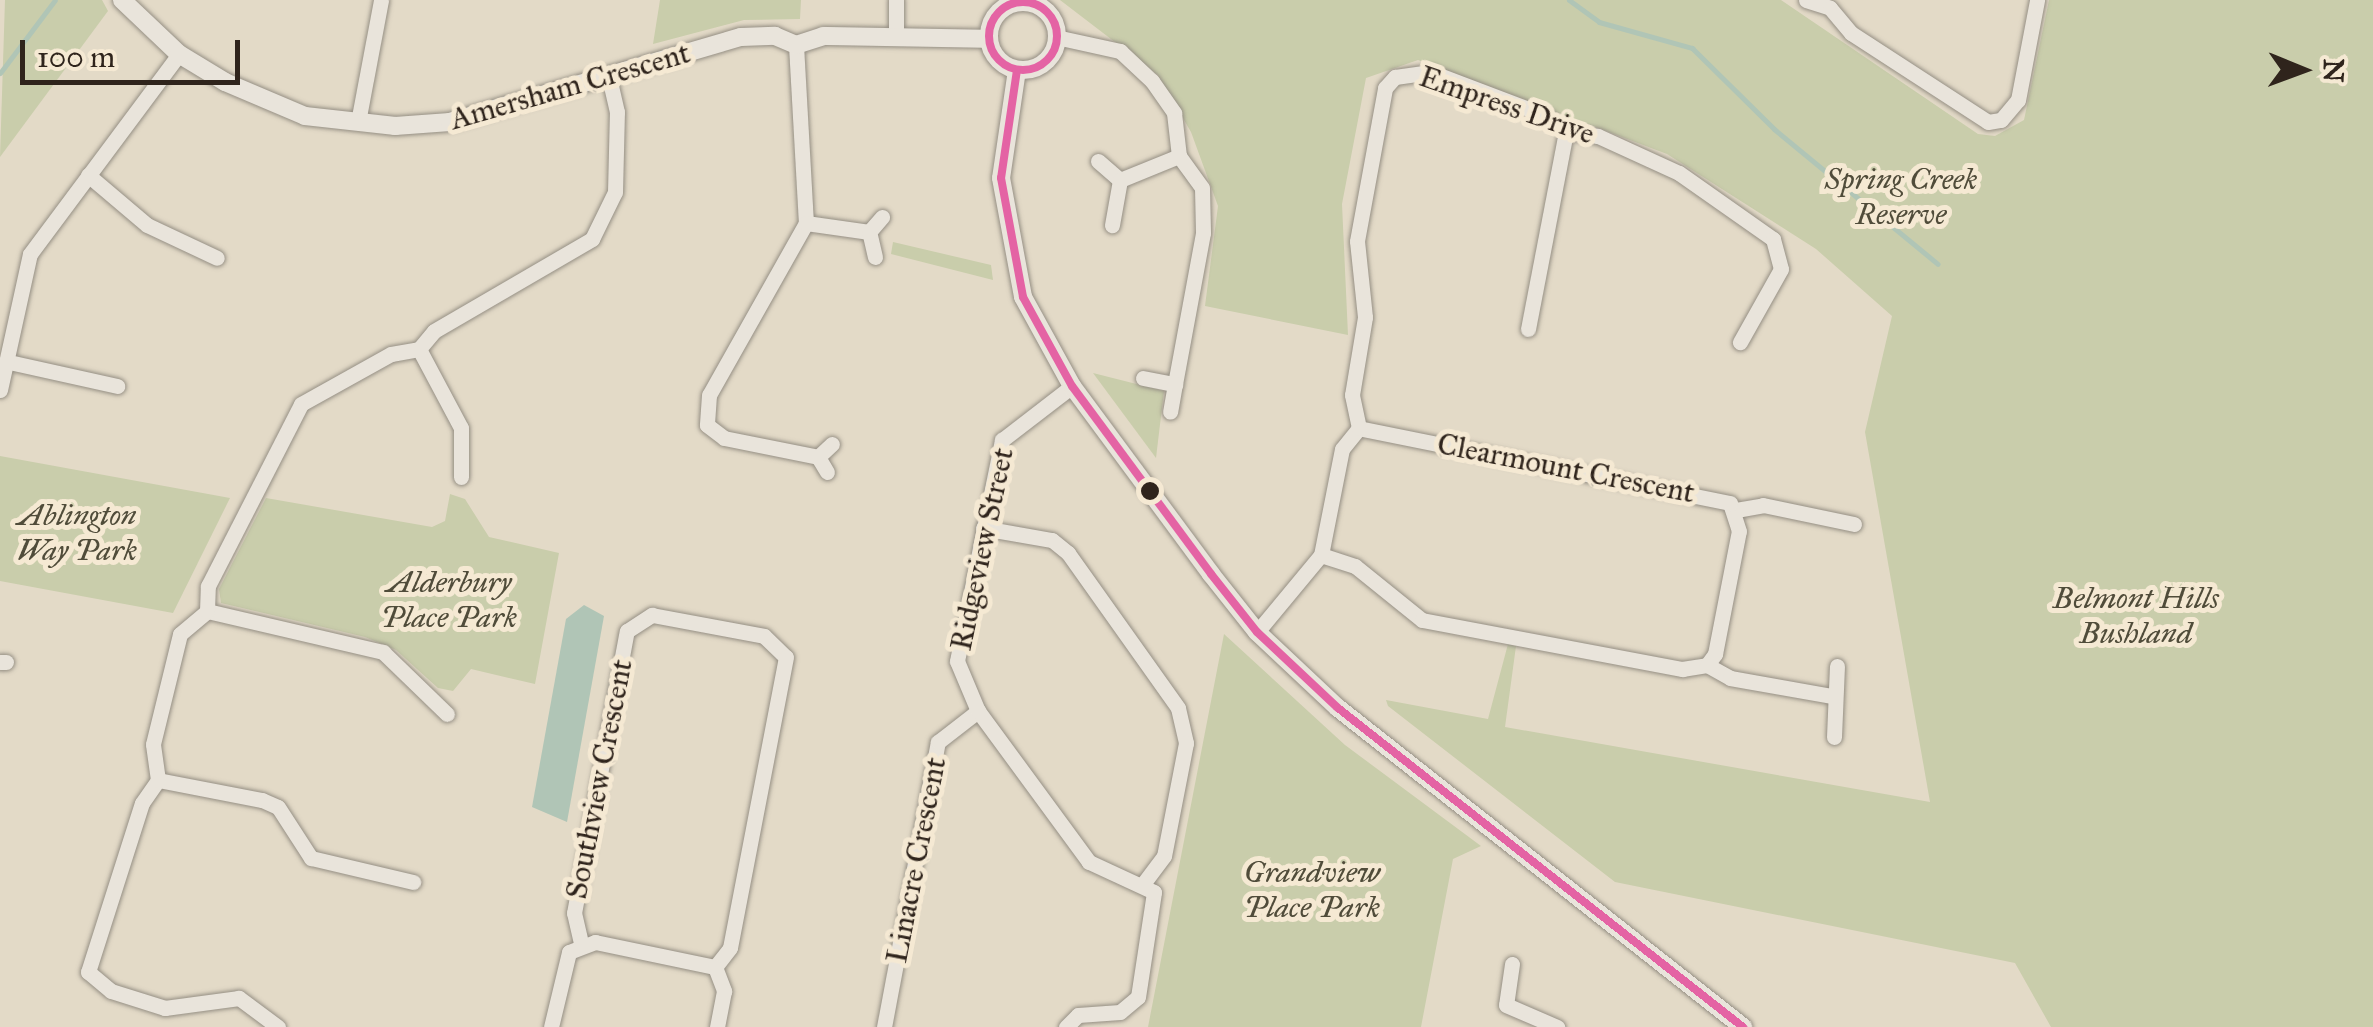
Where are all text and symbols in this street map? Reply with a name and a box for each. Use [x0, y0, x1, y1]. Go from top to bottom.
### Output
scale bar [25, 20, 245, 82]
north arrow [2253, 20, 2353, 120]
street label: Amersham Crescent [446, 35, 694, 137]
text: 100 m [37, 39, 115, 75]
street label: Empress Drive [1415, 58, 1599, 152]
text: N [2316, 58, 2351, 83]
park label: Spring Creek Reserve [1825, 161, 1977, 232]
street label: Clearmount Crescent [1434, 425, 1698, 511]
street label: Ridgeview Street [943, 444, 1021, 654]
unlabelled marker [1140, 481, 1160, 501]
park label: Ablington Way Park [17, 497, 137, 568]
park label: Alderbury Place Park [381, 564, 517, 634]
park label: Belmont Hills Bushland [2053, 580, 2219, 650]
street label: Southview Crescent [558, 656, 640, 902]
street label: Linacre Crescent [878, 754, 954, 966]
park label: Grandview Place Park [1244, 854, 1380, 924]

